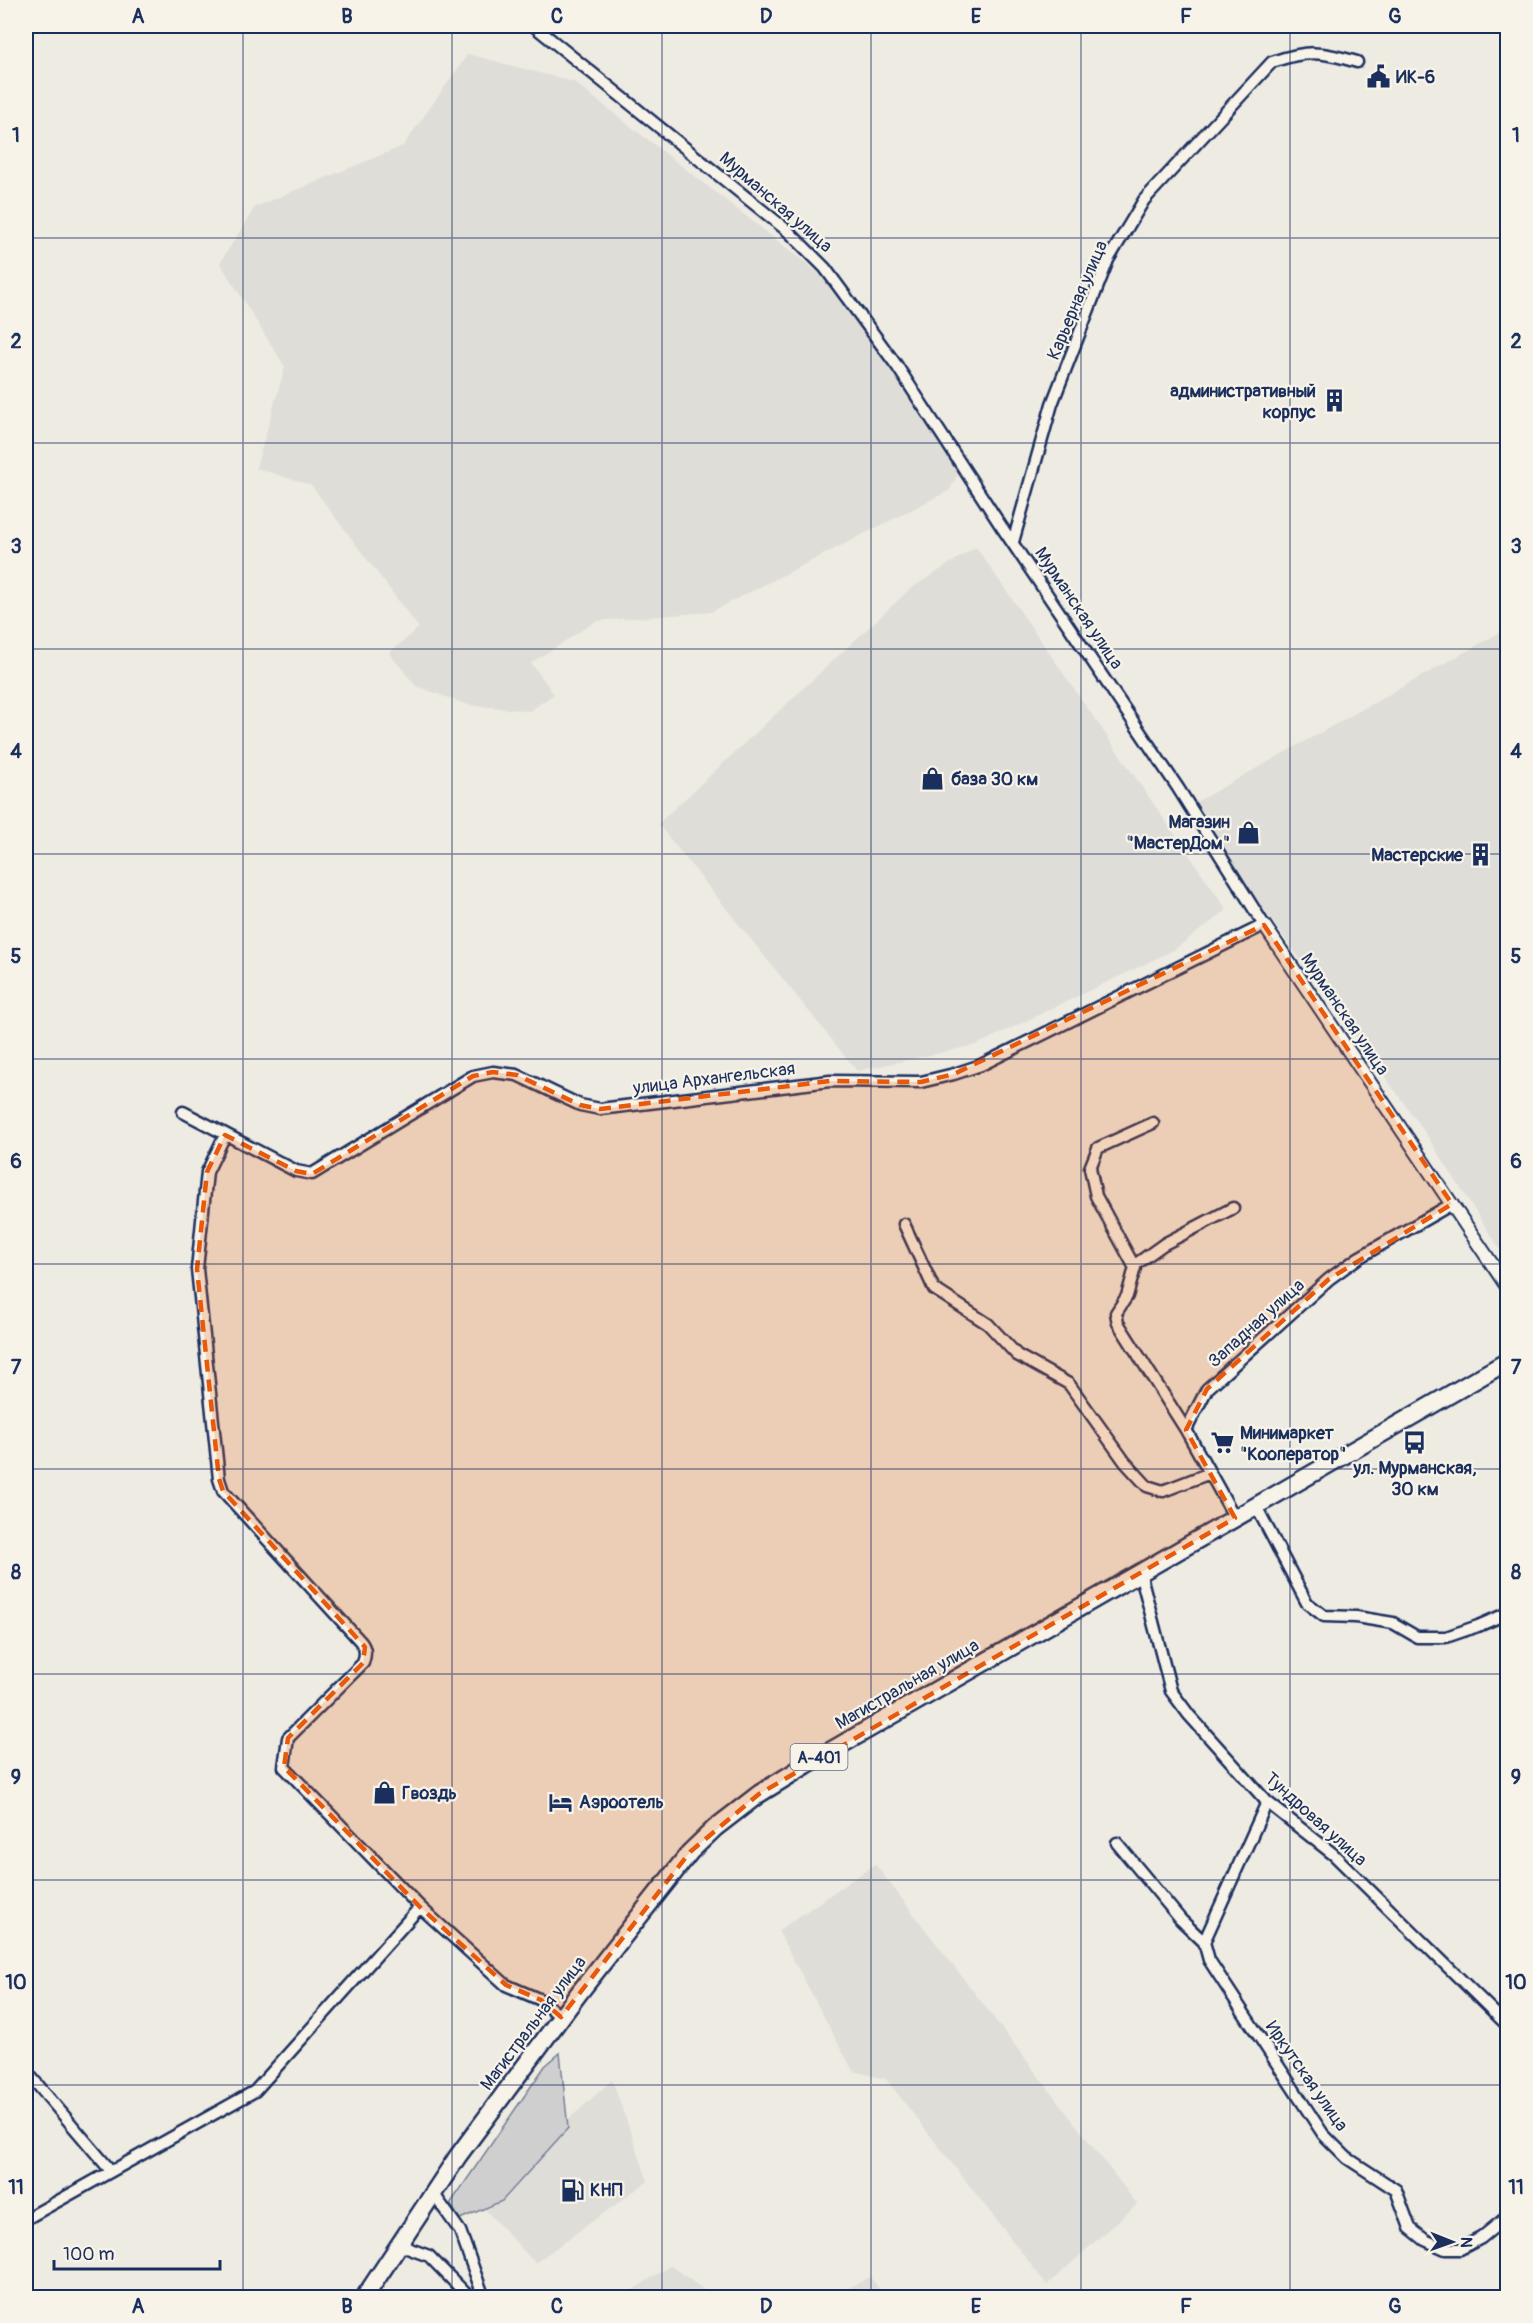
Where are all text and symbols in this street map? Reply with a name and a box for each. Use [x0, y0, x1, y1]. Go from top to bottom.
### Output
text: A [132, 4, 145, 29]
text: B [341, 4, 353, 29]
text: C [551, 4, 563, 29]
text: D [760, 4, 773, 29]
text: E [971, 4, 982, 29]
text: F [1180, 4, 1192, 29]
text: G [1388, 4, 1402, 29]
public building icon: ИК-6 [1365, 64, 1391, 90]
place label: ИК-6 [1396, 66, 1435, 89]
text: 1 [12, 123, 20, 148]
text: 1 [1512, 123, 1520, 148]
street label: Мурманская улица [714, 147, 837, 258]
street label: Карьерная улица [1042, 237, 1113, 363]
text: 2 [10, 329, 22, 354]
text: 2 [1510, 329, 1522, 354]
place label: административный корпус [1170, 380, 1316, 424]
building icon: административный корпус [1321, 388, 1347, 414]
text: 3 [10, 534, 22, 559]
text: 3 [1510, 534, 1522, 559]
street label: Мурманская улица [1029, 543, 1128, 674]
text: 4 [10, 739, 22, 764]
text: 4 [1510, 739, 1522, 764]
shop icon: база 30 км [920, 766, 946, 792]
place label: база 30 км [951, 768, 1038, 791]
place label: Магазин "МастерДом" [1127, 811, 1230, 855]
shop icon: Магазин "МастерДом" [1235, 819, 1261, 845]
building icon: Мастерские [1468, 842, 1494, 868]
place label: Мастерские [1371, 844, 1464, 867]
text: 5 [11, 944, 22, 969]
text: 5 [1511, 944, 1522, 969]
street label: Мурманская улица [1295, 949, 1394, 1080]
street label: улица Архангельская [631, 1057, 796, 1100]
text: 6 [10, 1149, 22, 1174]
text: 6 [1510, 1149, 1522, 1174]
street label: Западная улица [1203, 1274, 1309, 1373]
text: 7 [11, 1355, 22, 1380]
text: 7 [1511, 1355, 1522, 1380]
place label: Минимаркет "Кооператор" [1240, 1422, 1346, 1466]
bus stop icon: ул. Мурманская, 30 км [1402, 1429, 1428, 1455]
supermarket icon: Минимаркет "Кооператор" [1209, 1430, 1235, 1456]
place label: ул. Мурманская, 30 км [1352, 1457, 1477, 1501]
text: 8 [11, 1560, 21, 1585]
text: 8 [1511, 1560, 1521, 1585]
street label: Магистральная улица [831, 1634, 983, 1735]
road number: А-401 [790, 1744, 848, 1770]
text: 9 [11, 1765, 21, 1790]
text: 9 [1511, 1765, 1521, 1790]
street label: Тундровая улица [1260, 1767, 1372, 1871]
shop icon: Гвоздь [371, 1780, 397, 1806]
place label: Гвоздь [402, 1782, 457, 1805]
hotel icon: Аэроотель [548, 1789, 574, 1815]
place label: Аэроотель [579, 1791, 664, 1814]
street label: Магистральная улица [475, 1952, 591, 2095]
text: 10 [5, 1970, 27, 1995]
text: 10 [1505, 1970, 1527, 1995]
street label: Иркутская улица [1260, 2017, 1353, 2136]
text: 11 [8, 2175, 24, 2200]
text: 11 [1508, 2175, 1524, 2200]
fuel station icon: КНП [559, 2177, 585, 2203]
place label: КНП [590, 2179, 623, 2202]
north arrow [1422, 2212, 1482, 2272]
scale bar [54, 2233, 220, 2271]
text: N [1456, 2237, 1476, 2248]
text: 100 m [63, 2243, 115, 2266]
text: A [132, 2294, 145, 2319]
text: B [341, 2294, 353, 2319]
text: C [551, 2294, 563, 2319]
text: D [760, 2294, 773, 2319]
text: E [971, 2294, 982, 2319]
text: F [1180, 2294, 1192, 2319]
text: G [1388, 2294, 1402, 2319]

